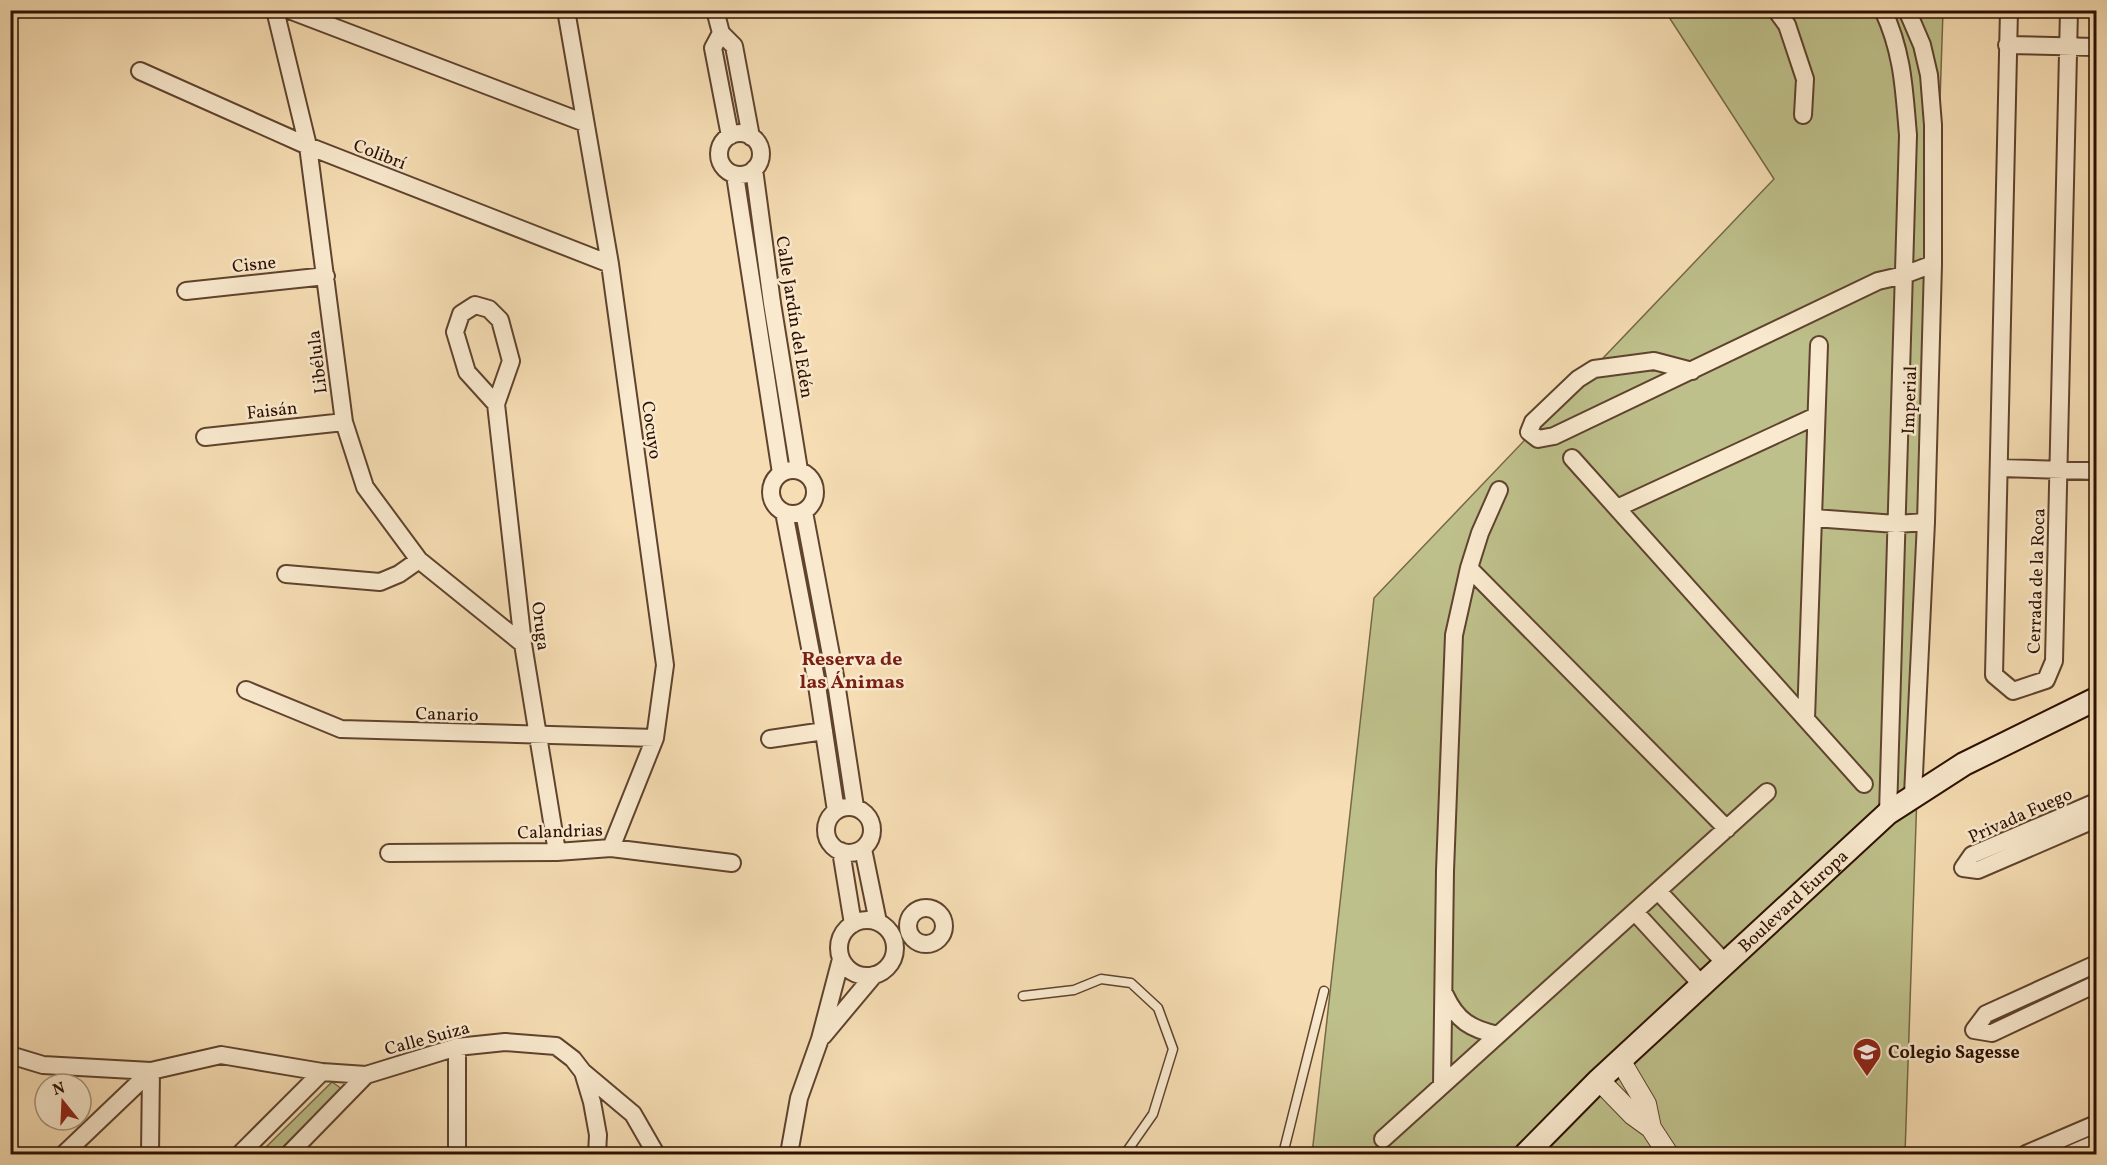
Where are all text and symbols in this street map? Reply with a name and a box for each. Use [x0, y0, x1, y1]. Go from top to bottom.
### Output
street label: Colibrí [349, 134, 410, 177]
street label: Calle Jardín del Edén [768, 234, 819, 400]
street label: Cisne [231, 251, 277, 280]
street label: Libélula [302, 329, 335, 395]
street label: Imperial [1897, 365, 1924, 435]
street label: Faisán [245, 396, 299, 427]
street label: Cocuyo [634, 400, 667, 461]
street label: Cerrada de la Roca [2022, 508, 2053, 654]
street label: Oruga [524, 600, 555, 652]
district label: Reserva de las Ánimas [800, 646, 904, 697]
street label: Canario [415, 702, 479, 729]
street label: Privada Fuego [1965, 782, 2077, 850]
street label: Calandrias [517, 819, 603, 846]
street label: Boulevard Europa [1733, 845, 1855, 959]
street label: Calle Suiza [382, 1016, 473, 1063]
school or university icon: Colegio Sagesse [1851, 1036, 1883, 1078]
place label: Colegio Sagesse [1888, 1041, 2020, 1066]
north arrow [33, 1072, 93, 1132]
text: N [50, 1077, 68, 1102]

